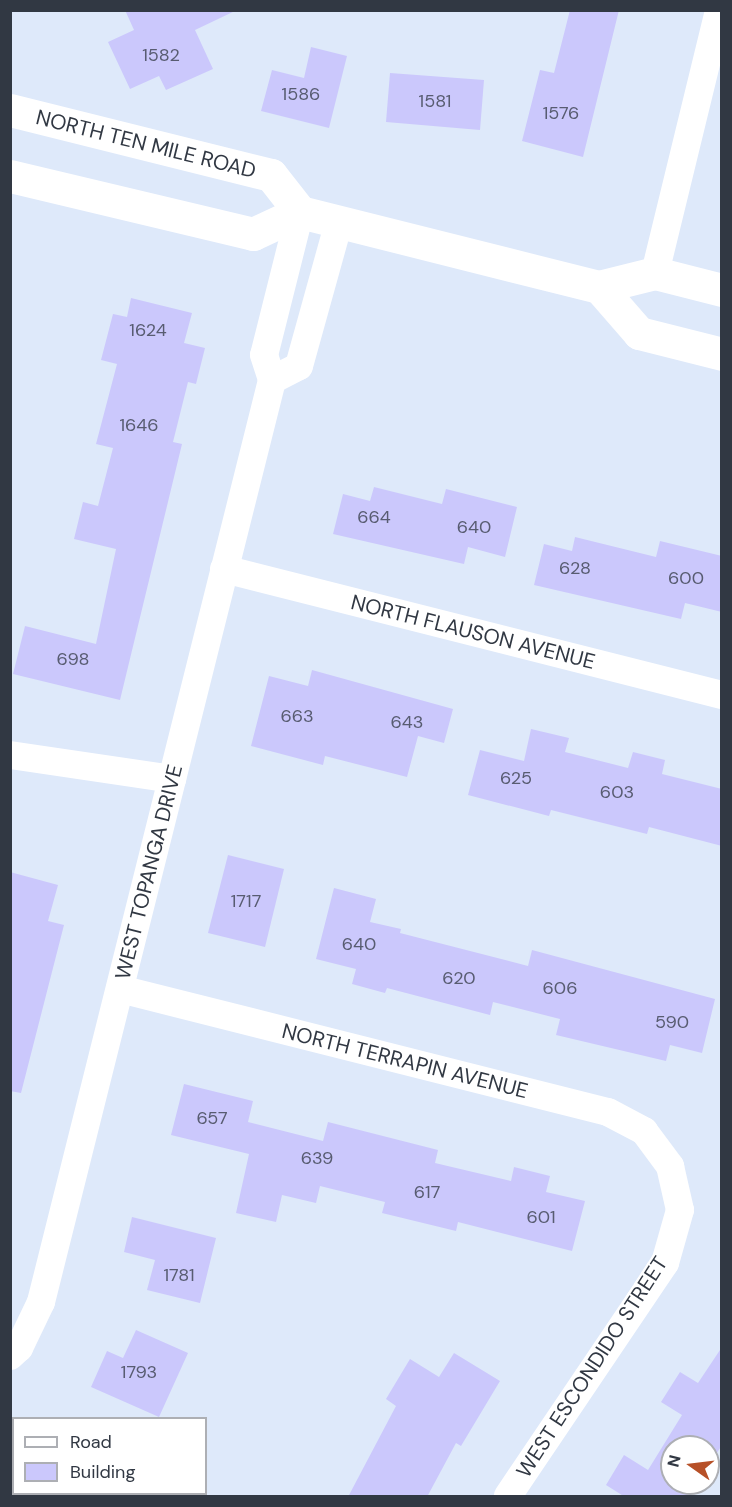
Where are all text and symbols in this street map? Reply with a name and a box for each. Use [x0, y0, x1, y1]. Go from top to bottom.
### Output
house number: 1582 [142, 44, 180, 66]
house number: 1586 [282, 83, 320, 105]
house number: 1581 [419, 90, 451, 112]
house number: 1576 [543, 102, 579, 124]
street label: NORTH TEN MILE ROAD [33, 104, 259, 184]
house number: 1624 [129, 319, 167, 341]
house number: 1646 [119, 414, 159, 436]
house number: 664 [357, 506, 391, 528]
house number: 640 [457, 516, 491, 538]
house number: 628 [559, 557, 591, 579]
house number: 600 [668, 567, 704, 589]
street label: NORTH FLAUSON AVENUE [348, 589, 598, 675]
house number: 698 [57, 648, 89, 670]
house number: 663 [280, 705, 314, 727]
house number: 643 [391, 711, 423, 733]
street label: WEST TOPANGA DRIVE [110, 762, 188, 982]
house number: 625 [500, 767, 532, 789]
house number: 603 [600, 781, 634, 803]
house number: 1717 [231, 890, 261, 912]
house number: 640 [342, 933, 376, 955]
house number: 620 [442, 967, 476, 989]
house number: 606 [543, 977, 577, 999]
house number: 590 [655, 1011, 689, 1033]
street label: NORTH TERRAPIN AVENUE [279, 1018, 531, 1104]
house number: 657 [196, 1107, 228, 1129]
house number: 639 [301, 1147, 333, 1169]
house number: 617 [414, 1181, 440, 1203]
house number: 601 [526, 1206, 556, 1228]
street label: WEST ESCONDIDO STREET [511, 1252, 673, 1482]
house number: 1781 [163, 1264, 195, 1286]
house number: 1793 [121, 1361, 157, 1383]
legend [12, 1417, 207, 1495]
text: Road [70, 1430, 112, 1454]
north arrow [660, 1435, 720, 1495]
text: Building [70, 1460, 135, 1484]

